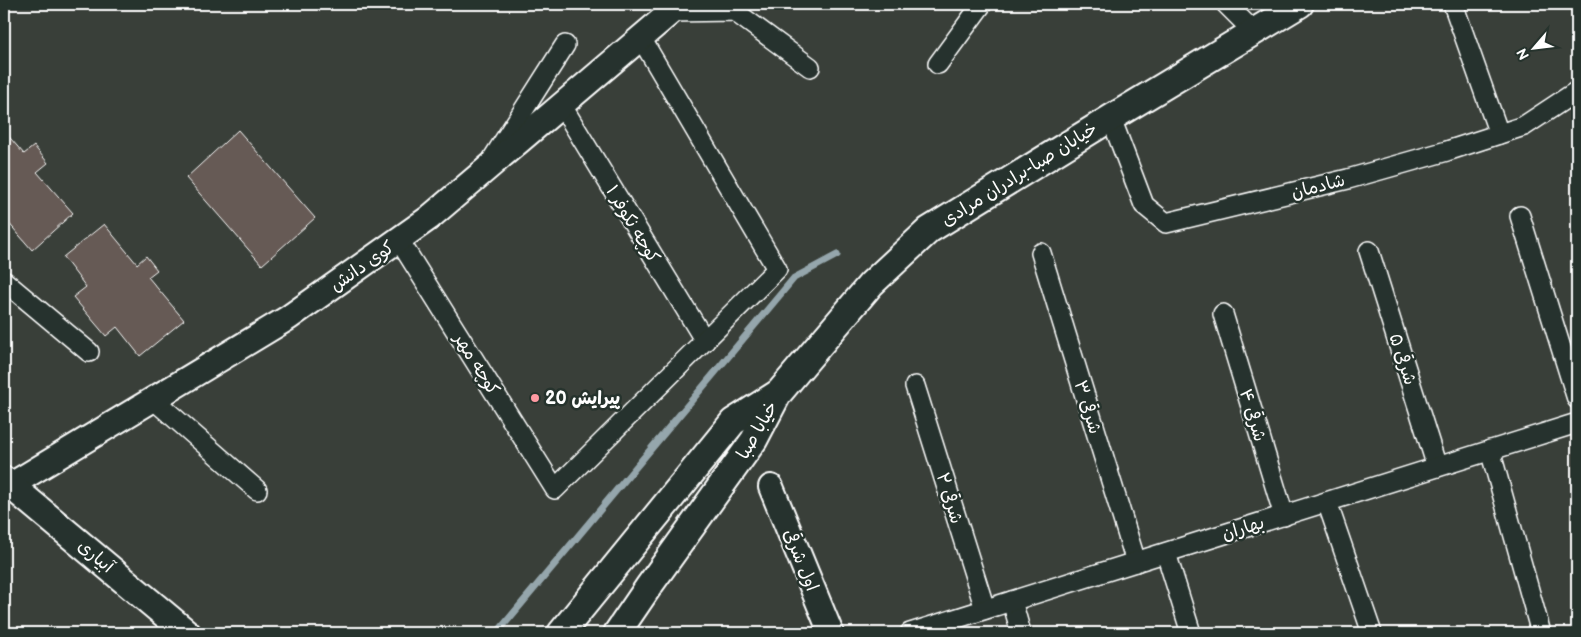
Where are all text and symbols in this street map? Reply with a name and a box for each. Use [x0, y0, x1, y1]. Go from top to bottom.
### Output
north arrow [1508, 22, 1558, 72]
text: N [1513, 45, 1533, 63]
street label: خیابان صبا-برادران مرادی [937, 118, 1101, 231]
street label: شادمان [1289, 170, 1347, 203]
street label: کوچه نکوفر ۱ [600, 182, 664, 268]
street label: کوی دانش [326, 237, 399, 296]
street label: کوچه مهر [447, 328, 504, 400]
street label: ۵ شرقی [1384, 330, 1423, 387]
street label: ۳ شرقی [1069, 377, 1108, 437]
street label: ۴ شرقی [1235, 386, 1272, 444]
place label: پیرایش 20 [545, 388, 621, 410]
marker: پیرایش 20 [529, 392, 541, 404]
street label: خیابا صبا [733, 398, 782, 463]
street label: ۲ شرقی [932, 469, 969, 526]
street label: بهاران [1219, 512, 1267, 545]
street label: اول شرقی [779, 525, 824, 594]
street label: آبیاری [73, 535, 119, 578]

